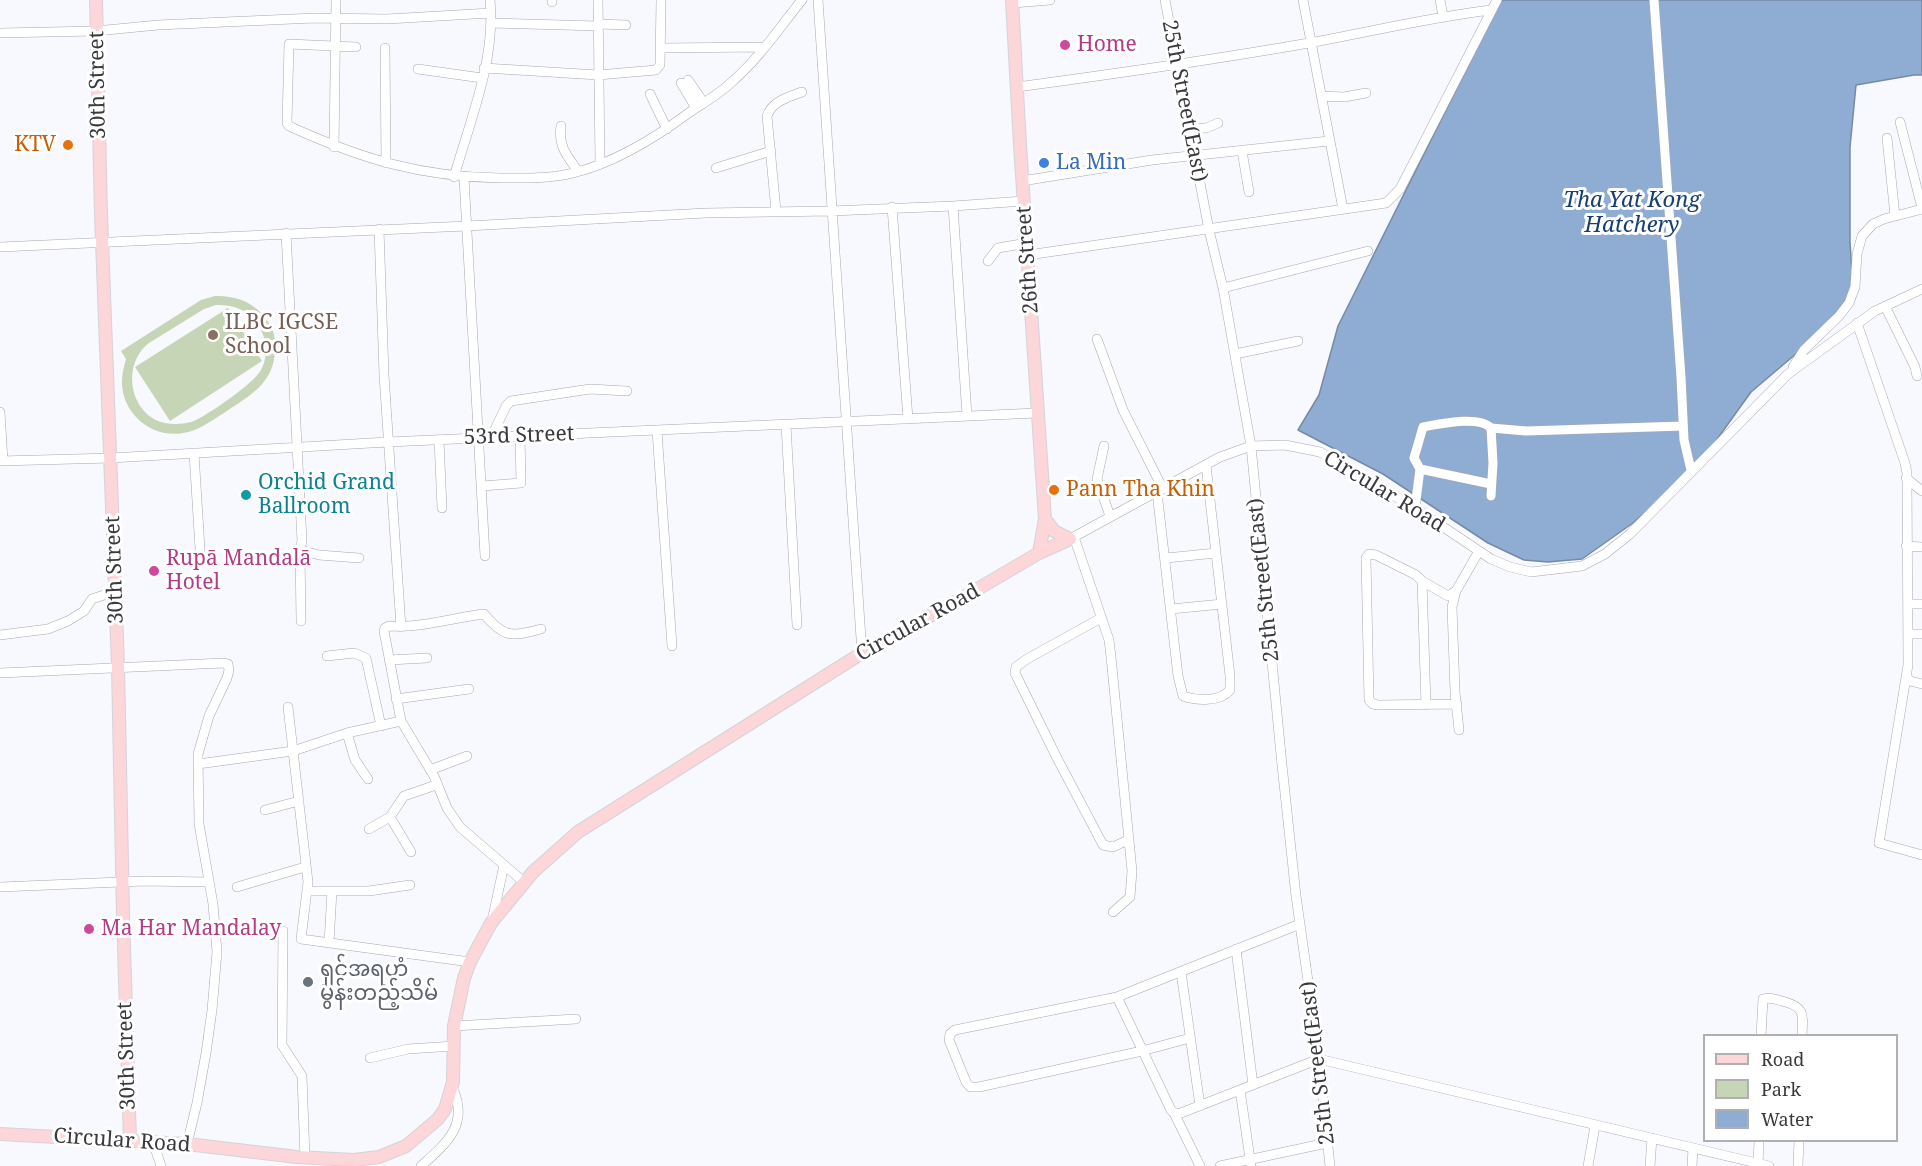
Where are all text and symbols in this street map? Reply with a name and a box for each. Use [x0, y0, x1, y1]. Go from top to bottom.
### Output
street label: 25th Street(East) [1156, 18, 1212, 184]
street label: 30th Street [84, 31, 112, 139]
place label: Home [1077, 32, 1137, 58]
marker: Home [1058, 38, 1072, 52]
place label: KTV [14, 132, 56, 158]
marker: KTV [61, 138, 75, 152]
place label: La Min [1056, 150, 1126, 176]
marker: La Min [1037, 156, 1051, 170]
water label: Tha Yat Kong Hatchery [1563, 188, 1701, 240]
street label: 26th Street [1012, 205, 1044, 315]
place label: ILBC IGCSE School [225, 310, 338, 360]
marker: ILBC IGCSE School [206, 328, 220, 342]
street label: 53rd Street [463, 421, 575, 451]
street label: Circular Road [1319, 446, 1449, 538]
place label: Orchid Grand Ballroom [258, 470, 395, 520]
place label: Pann Tha Khin [1066, 477, 1215, 503]
marker: Pann Tha Khin [1047, 483, 1061, 497]
marker: Orchid Grand Ballroom [239, 488, 253, 502]
street label: 25th Street(East) [1243, 497, 1285, 663]
street label: 30th Street [101, 515, 129, 625]
place label: Rupā Mandalā Hotel [166, 546, 311, 596]
marker: Rupā Mandalā Hotel [147, 564, 161, 578]
street label: Circular Road [852, 579, 984, 667]
place label: Ma Har Mandalay [101, 916, 281, 942]
marker: Ma Har Mandalay [82, 922, 96, 936]
place label: ရှင်အရဟံ မွန်းတည့်သိမ် [320, 957, 438, 1007]
marker: ရှင်အရဟံ မွန်းတည့်သိမ် [301, 975, 315, 989]
street label: 25th Street(East) [1295, 980, 1341, 1146]
street label: 30th Street [113, 1001, 141, 1111]
legend [1703, 1034, 1898, 1142]
text: Road [1761, 1047, 1804, 1071]
text: Park [1761, 1077, 1801, 1101]
text: Water [1761, 1107, 1813, 1131]
street label: Circular Road [53, 1124, 191, 1158]

